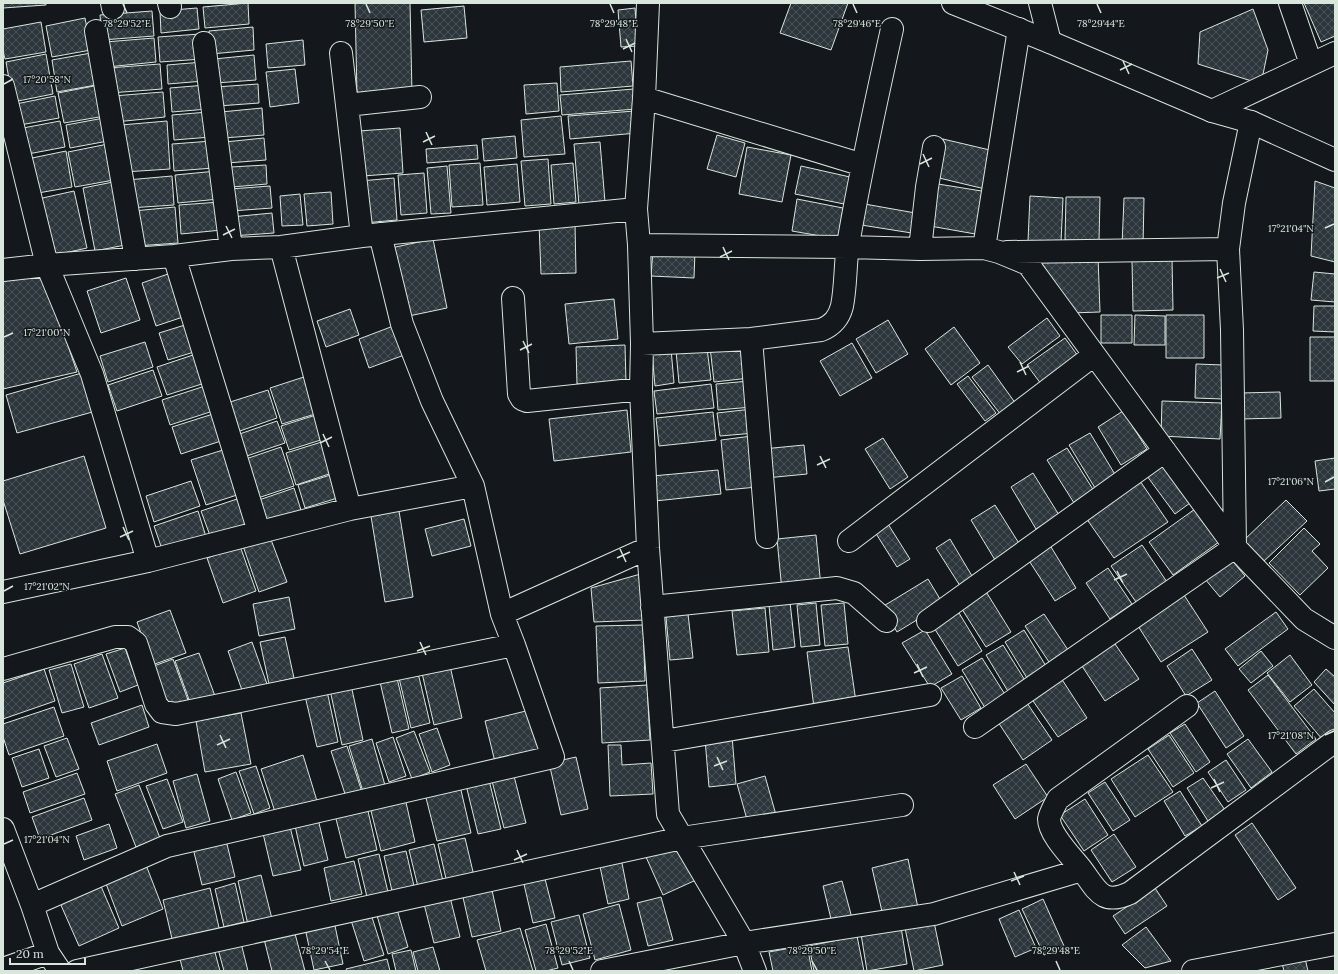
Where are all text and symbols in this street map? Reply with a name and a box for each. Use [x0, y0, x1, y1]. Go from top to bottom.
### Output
text: 78°29'52"E [103, 17, 151, 30]
text: 78°29'50"E [346, 17, 394, 30]
text: 78°29'48"E [590, 17, 638, 30]
text: 78°29'46"E [833, 17, 881, 30]
text: 78°29'44"E [1077, 17, 1125, 30]
text: 17°20'58"N [23, 73, 71, 86]
text: 17°21'04"N [1268, 222, 1314, 235]
text: 17°21'00"N [24, 326, 71, 339]
text: 17°21'06"N [1268, 475, 1315, 488]
text: 17°21'02"N [24, 580, 70, 593]
text: 17°21'08"N [1268, 729, 1315, 742]
text: 17°21'04"N [24, 833, 70, 846]
scale bar [10, 940, 85, 966]
text: 78°29'54"E [301, 944, 349, 957]
text: 78°29'52"E [545, 944, 593, 957]
text: 78°29'50"E [788, 944, 836, 957]
text: 78°29'48"E [1032, 944, 1080, 957]
text: 20 m [16, 946, 44, 961]

